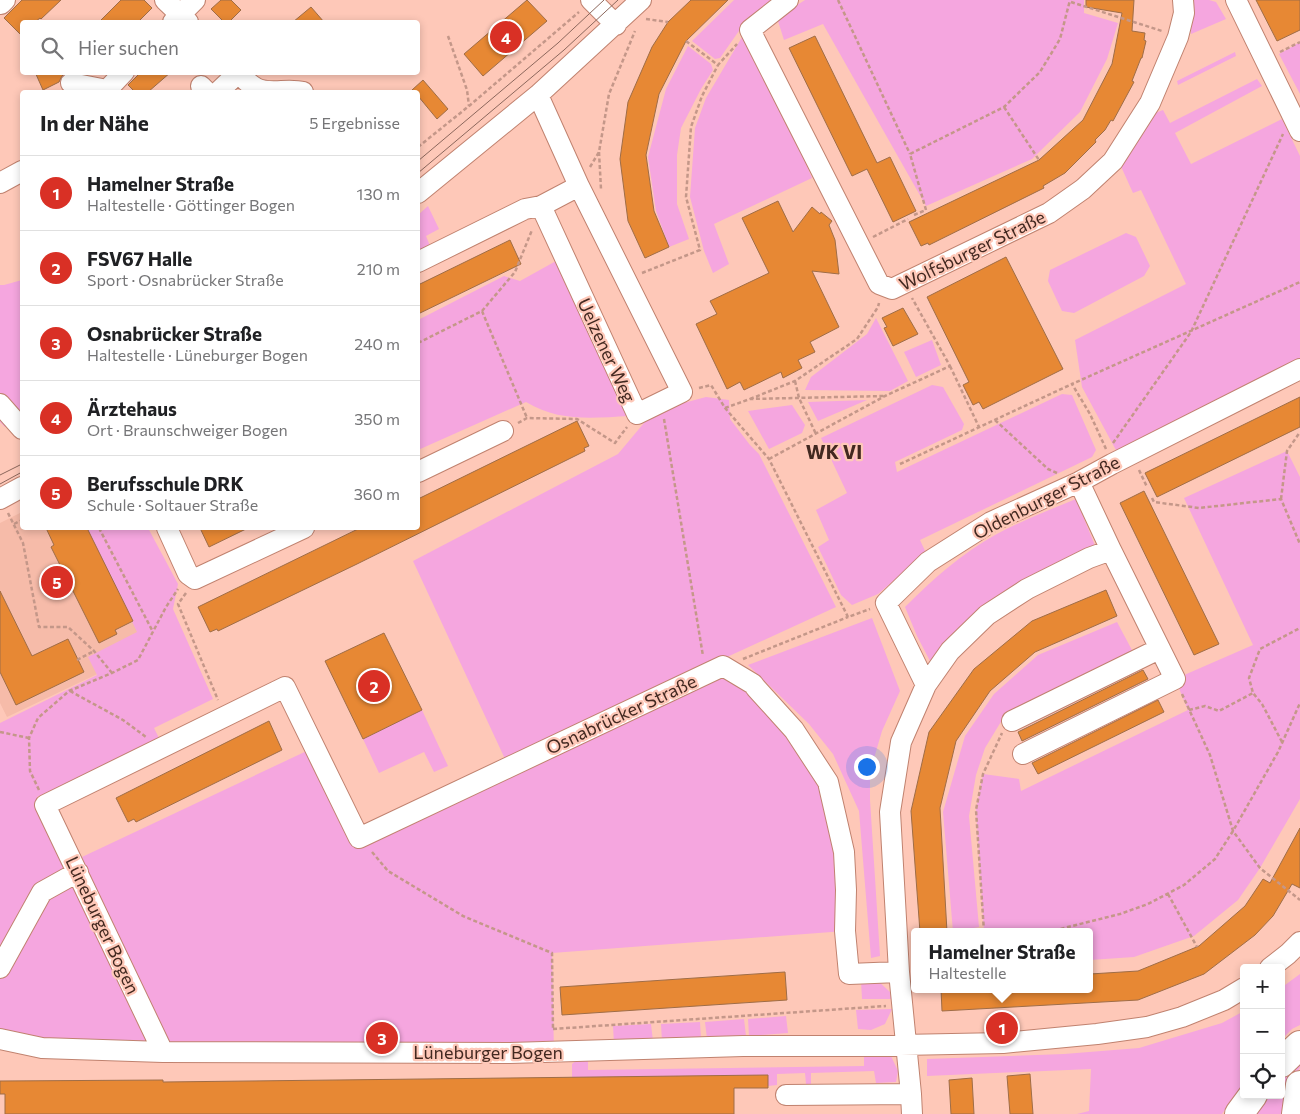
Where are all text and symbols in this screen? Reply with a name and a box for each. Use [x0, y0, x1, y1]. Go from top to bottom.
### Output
pin: 4 [490, 18, 522, 56]
search box [20, 20, 420, 75]
icon: search [38, 34, 66, 62]
text: Hier suchen [78, 36, 179, 59]
text: In der Nähe [40, 110, 149, 135]
text: 5 Ergebnisse [309, 113, 400, 132]
text: Hamelner Straße [87, 172, 234, 195]
text: 1 [52, 184, 60, 203]
text: 130 m [357, 184, 400, 203]
text: Haltestelle · Göttinger Bogen [87, 195, 295, 214]
street label: Wolfsburger Straße [895, 205, 1049, 295]
text: FSV67 Halle [87, 247, 192, 270]
text: 2 [51, 259, 61, 278]
text: 210 m [357, 259, 400, 278]
text: Sport · Osnabrücker Straße [87, 270, 284, 289]
street label: Uelzener Weg [573, 294, 641, 406]
text: Osnabrücker Straße [87, 322, 262, 345]
text: 3 [51, 334, 61, 353]
text: 240 m [354, 334, 400, 353]
text: Haltestelle · Lüneburger Bogen [87, 345, 308, 364]
text: Ärztehaus [87, 397, 177, 420]
text: 4 [51, 409, 61, 428]
text: 350 m [354, 409, 400, 428]
text: Ort · Braunschweiger Bogen [87, 420, 288, 439]
district label: WK VI [806, 440, 862, 463]
street label: Oldenburger Straße [969, 451, 1123, 543]
text: Berufsschule DRK [87, 472, 244, 495]
text: 5 [51, 484, 61, 503]
text: 360 m [354, 484, 400, 503]
text: Schule · Soltauer Straße [87, 495, 258, 514]
pin: 5 [41, 563, 73, 601]
pin: 2 [358, 667, 390, 705]
street label: Osnabrücker Straße [542, 669, 700, 759]
your location [854, 754, 880, 780]
street label: Lüneburger Bogen [61, 853, 145, 997]
popup [911, 928, 1093, 993]
text: Hamelner Straße [928, 940, 1076, 963]
text: Haltestelle [928, 963, 1006, 982]
map controls [1240, 964, 1285, 1099]
button: + [1240, 964, 1285, 1009]
pin: 1 [986, 1009, 1018, 1047]
button: − [1240, 1009, 1285, 1054]
pin: 3 [366, 1019, 398, 1057]
street label: Lüneburger Bogen [413, 1041, 563, 1063]
button: locate [1240, 1054, 1285, 1099]

